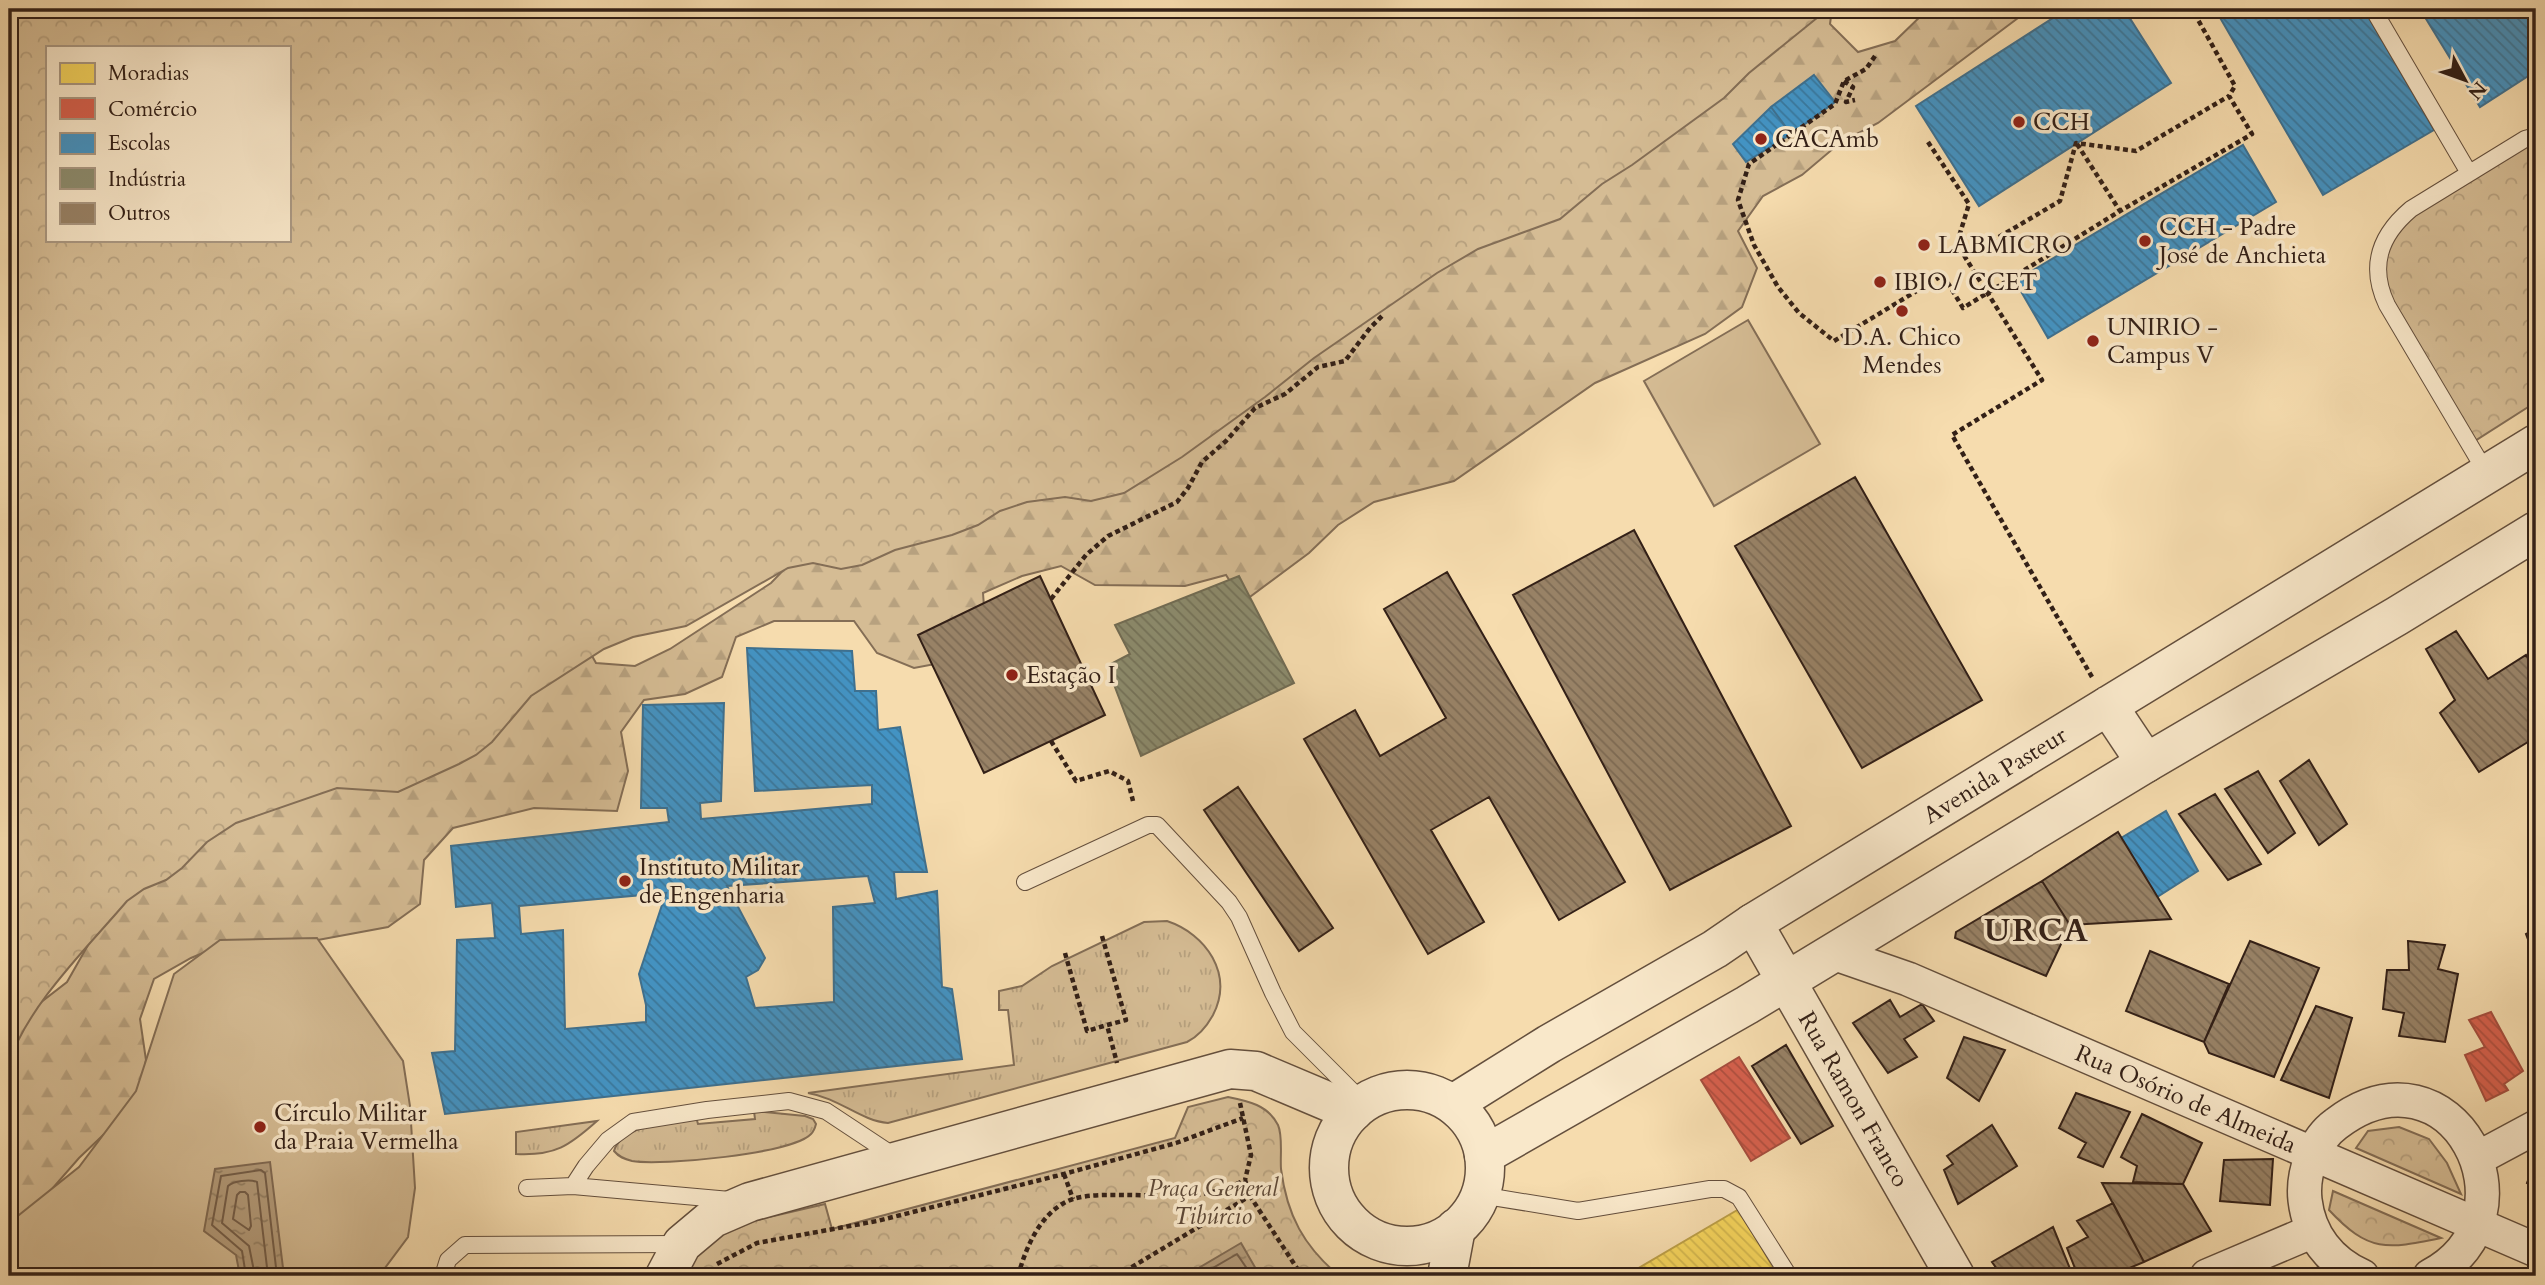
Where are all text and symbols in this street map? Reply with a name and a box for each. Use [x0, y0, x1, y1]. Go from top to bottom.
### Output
legend [46, 46, 290, 242]
north arrow [2430, 46, 2500, 116]
text: Moradias [108, 59, 189, 88]
text: N [2462, 76, 2492, 106]
text: Comércio [108, 95, 197, 124]
place label: CCH [2033, 106, 2090, 139]
marker: CCH [2011, 114, 2027, 130]
place label: CACAmb [1775, 123, 1879, 156]
text: Escolas [108, 129, 170, 158]
marker: CACAmb [1753, 131, 1769, 147]
text: Indústria [108, 165, 186, 194]
text: Outros [108, 199, 170, 228]
place label: CCH - Padre José de Anchieta [2156, 211, 2327, 272]
place label: LABMICRO [1938, 229, 2072, 262]
marker: CCH - Padre José de Anchieta [2137, 233, 2153, 249]
marker: LABMICRO [1916, 237, 1932, 253]
place label: IBIO / CCET [1894, 266, 2037, 299]
marker: IBIO / CCET [1872, 274, 1888, 290]
marker: D.A. Chico Mendes [1894, 303, 1910, 319]
place label: UNIRIO - Campus V [2107, 311, 2218, 372]
place label: D.A. Chico Mendes [1843, 321, 1961, 382]
marker: UNIRIO - Campus V [2085, 333, 2101, 349]
place label: Estação I [1026, 659, 1116, 692]
marker: Estação I [1004, 667, 1020, 683]
street label: Avenida Pasteur [1917, 718, 2073, 832]
place label: Instituto Militar de Engenharia [639, 851, 800, 912]
marker: Instituto Militar de Engenharia [617, 873, 633, 889]
district label: URCA [1984, 909, 2090, 953]
street label: Rua Ramon Franco [1790, 1005, 1917, 1193]
street label: Rua Osório de Almeida [2070, 1037, 2302, 1161]
place label: Círculo Militar da Praia Vermelha [274, 1097, 459, 1158]
marker: Círculo Militar da Praia Vermelha [252, 1119, 268, 1135]
park label: Praça General Tibúrcio [1148, 1172, 1280, 1233]

